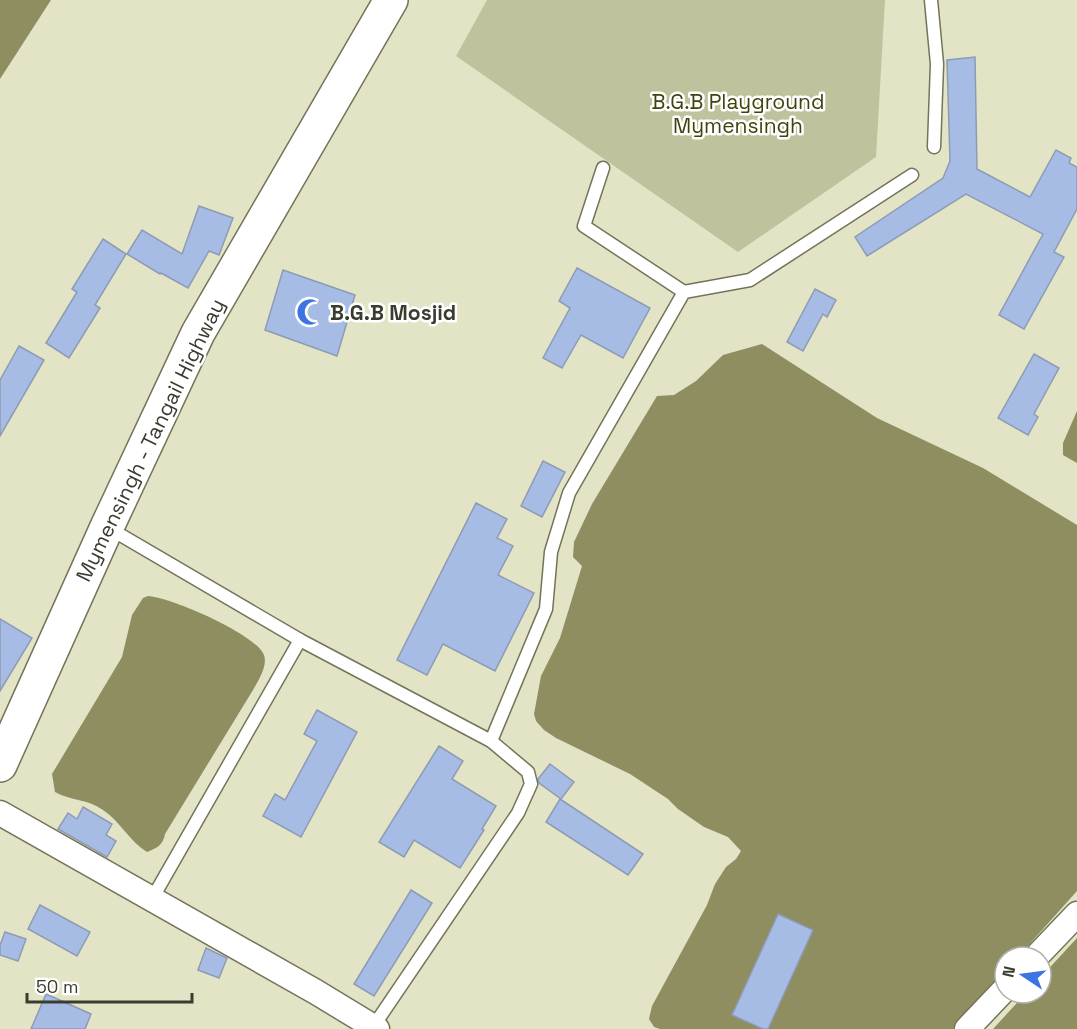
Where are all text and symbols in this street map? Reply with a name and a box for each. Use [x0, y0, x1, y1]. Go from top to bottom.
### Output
park label: B.G.B Playground Mymensingh [652, 88, 824, 139]
street label: Mymensingh - Tangail Highway [70, 294, 230, 586]
mosque icon: B.G.B Mosjid [295, 297, 325, 327]
place label: B.G.B Mosjid [330, 299, 456, 326]
north arrow [993, 945, 1053, 1005]
text: N [997, 964, 1020, 979]
scale bar [27, 966, 192, 1004]
text: 50 m [36, 975, 78, 998]

